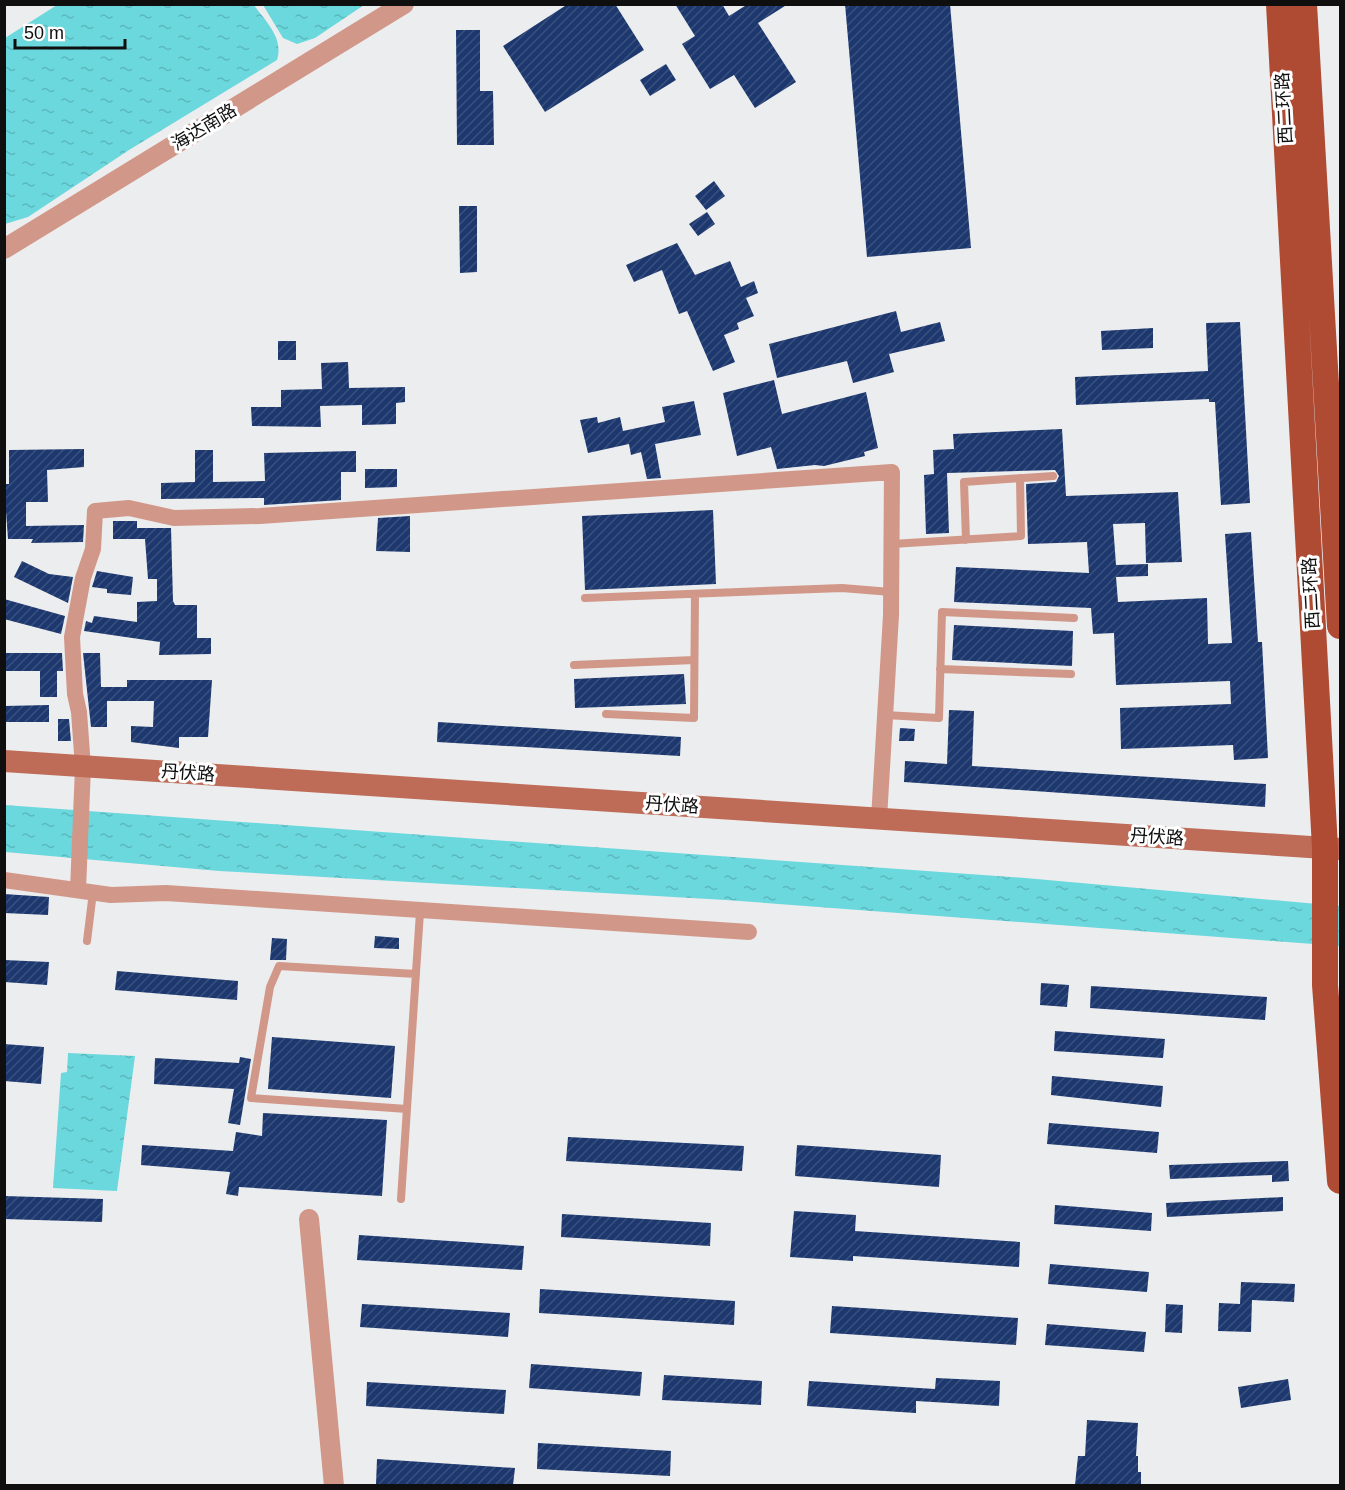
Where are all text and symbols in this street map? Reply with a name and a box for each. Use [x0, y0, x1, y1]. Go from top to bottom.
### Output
scale bar [15, 12, 124, 50]
text: 50 m [24, 23, 64, 43]
street label: 西二环路 [1272, 72, 1296, 144]
street label: 海达南路 [168, 100, 240, 154]
street label: 西二环路 [1299, 557, 1323, 629]
street label: 丹伏路 [160, 761, 216, 785]
street label: 丹伏路 [644, 793, 700, 817]
street label: 丹伏路 [1129, 825, 1185, 849]

